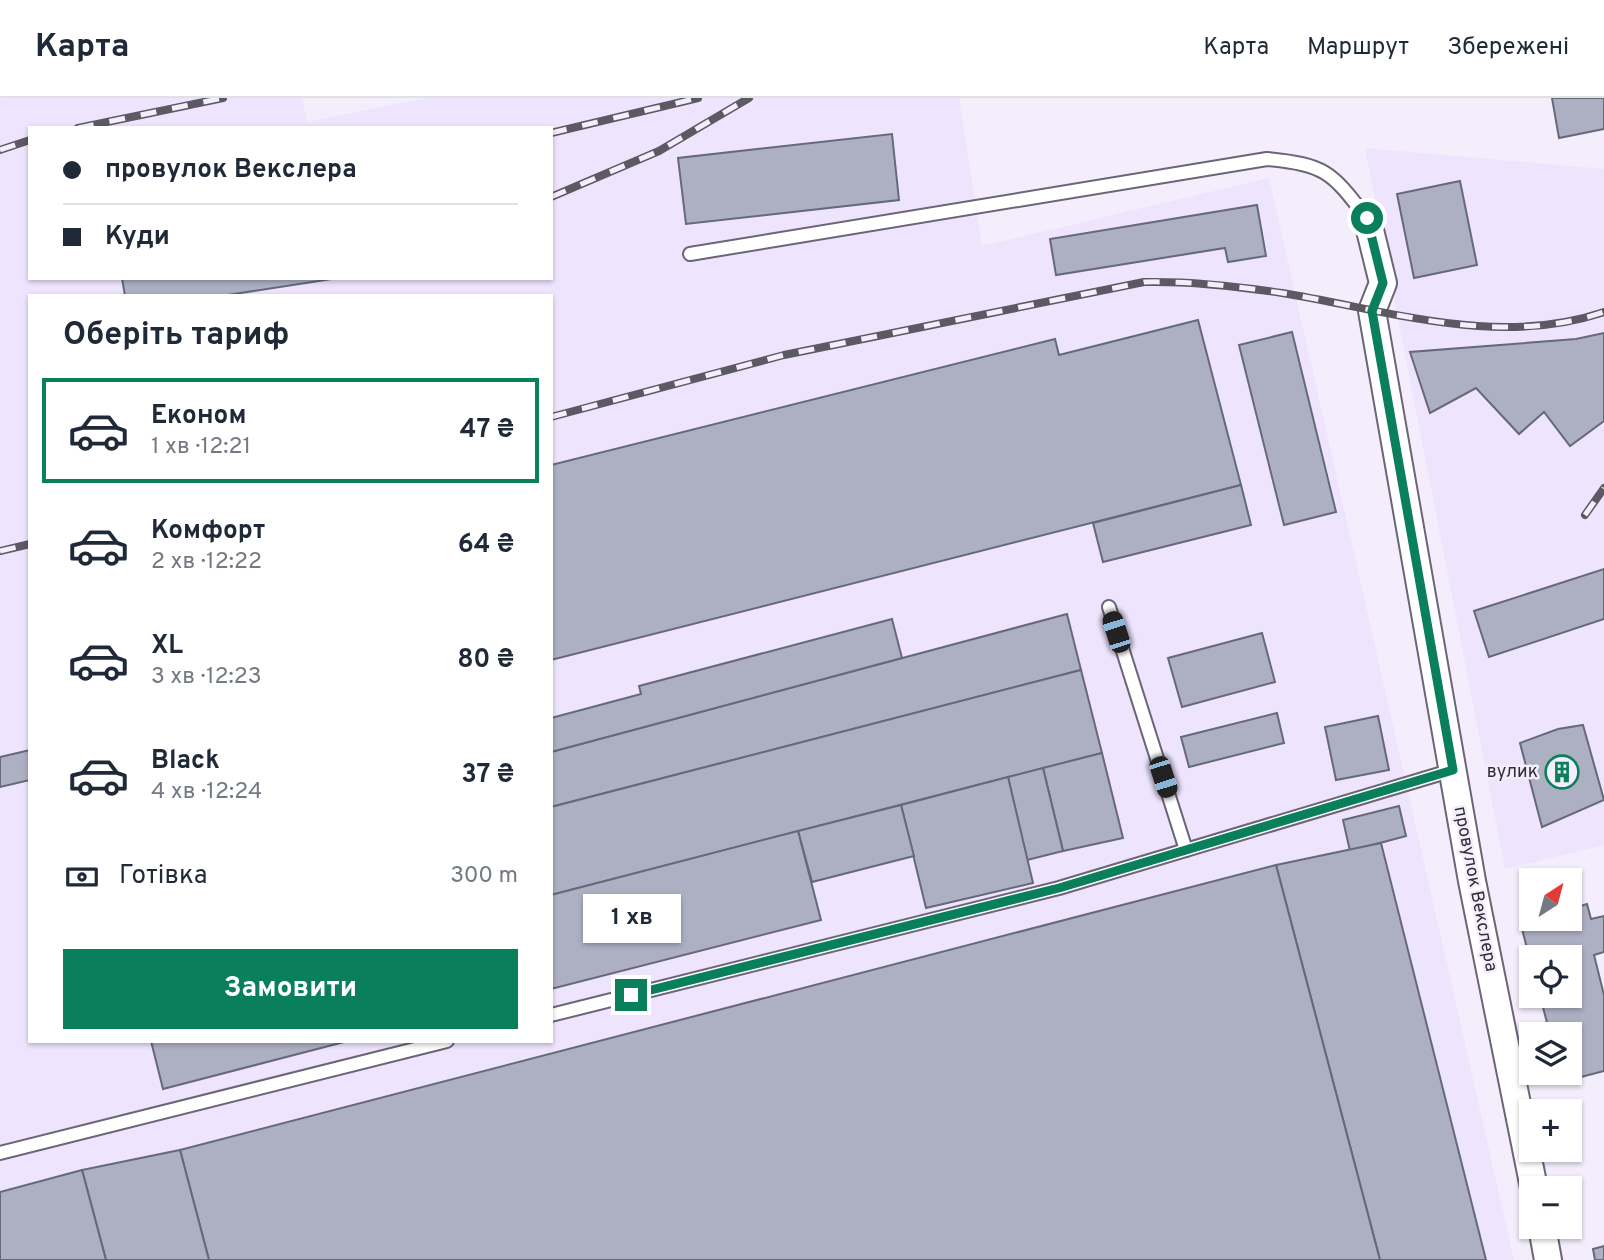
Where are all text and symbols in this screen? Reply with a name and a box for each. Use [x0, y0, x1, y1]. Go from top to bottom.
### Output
text: Карта [35, 27, 129, 69]
text: Карта [1203, 33, 1269, 63]
text: Маршрут [1307, 33, 1409, 63]
text: Збережені [1447, 33, 1569, 63]
text: провулок Векслера [105, 154, 357, 187]
route start [1351, 202, 1383, 234]
text: Куди [105, 221, 170, 254]
text: Оберіть тариф [63, 316, 289, 356]
icon: car [67, 399, 130, 462]
text: Економ [151, 400, 246, 433]
text: 47 ₴ [460, 414, 514, 447]
text: 1 хв · 12:21 [151, 433, 251, 462]
icon: car [67, 514, 130, 577]
text: Комфорт [151, 515, 265, 548]
text: 64 ₴ [458, 529, 514, 562]
text: 2 хв · 12:22 [151, 548, 262, 577]
car [1100, 609, 1133, 655]
icon: car [67, 629, 130, 692]
text: XL [151, 630, 183, 663]
text: 80 ₴ [457, 644, 514, 677]
text: 3 хв · 12:23 [151, 663, 262, 692]
icon: car [67, 744, 130, 807]
text: Black [151, 745, 220, 778]
building icon: вулик [1543, 753, 1581, 791]
car [1147, 754, 1180, 800]
text: 37 ₴ [461, 759, 514, 792]
place label: вулик [1487, 761, 1538, 784]
text: 4 хв · 12:24 [151, 778, 262, 807]
street label: провулок Векслера [1448, 804, 1502, 974]
icon: cash [63, 858, 101, 896]
text: Готівка [119, 860, 208, 893]
text: 300 m [450, 862, 518, 891]
north arrow [1519, 868, 1582, 931]
map controls [1519, 868, 1582, 1239]
callout: 1 хв [582, 894, 680, 942]
text: 1 хв [611, 904, 653, 933]
button: locate [1519, 945, 1582, 1008]
button: Замовити [63, 949, 518, 1029]
route end [615, 979, 647, 1011]
button: layers [1519, 1022, 1582, 1085]
button: + [1519, 1099, 1582, 1162]
button: − [1519, 1176, 1582, 1239]

